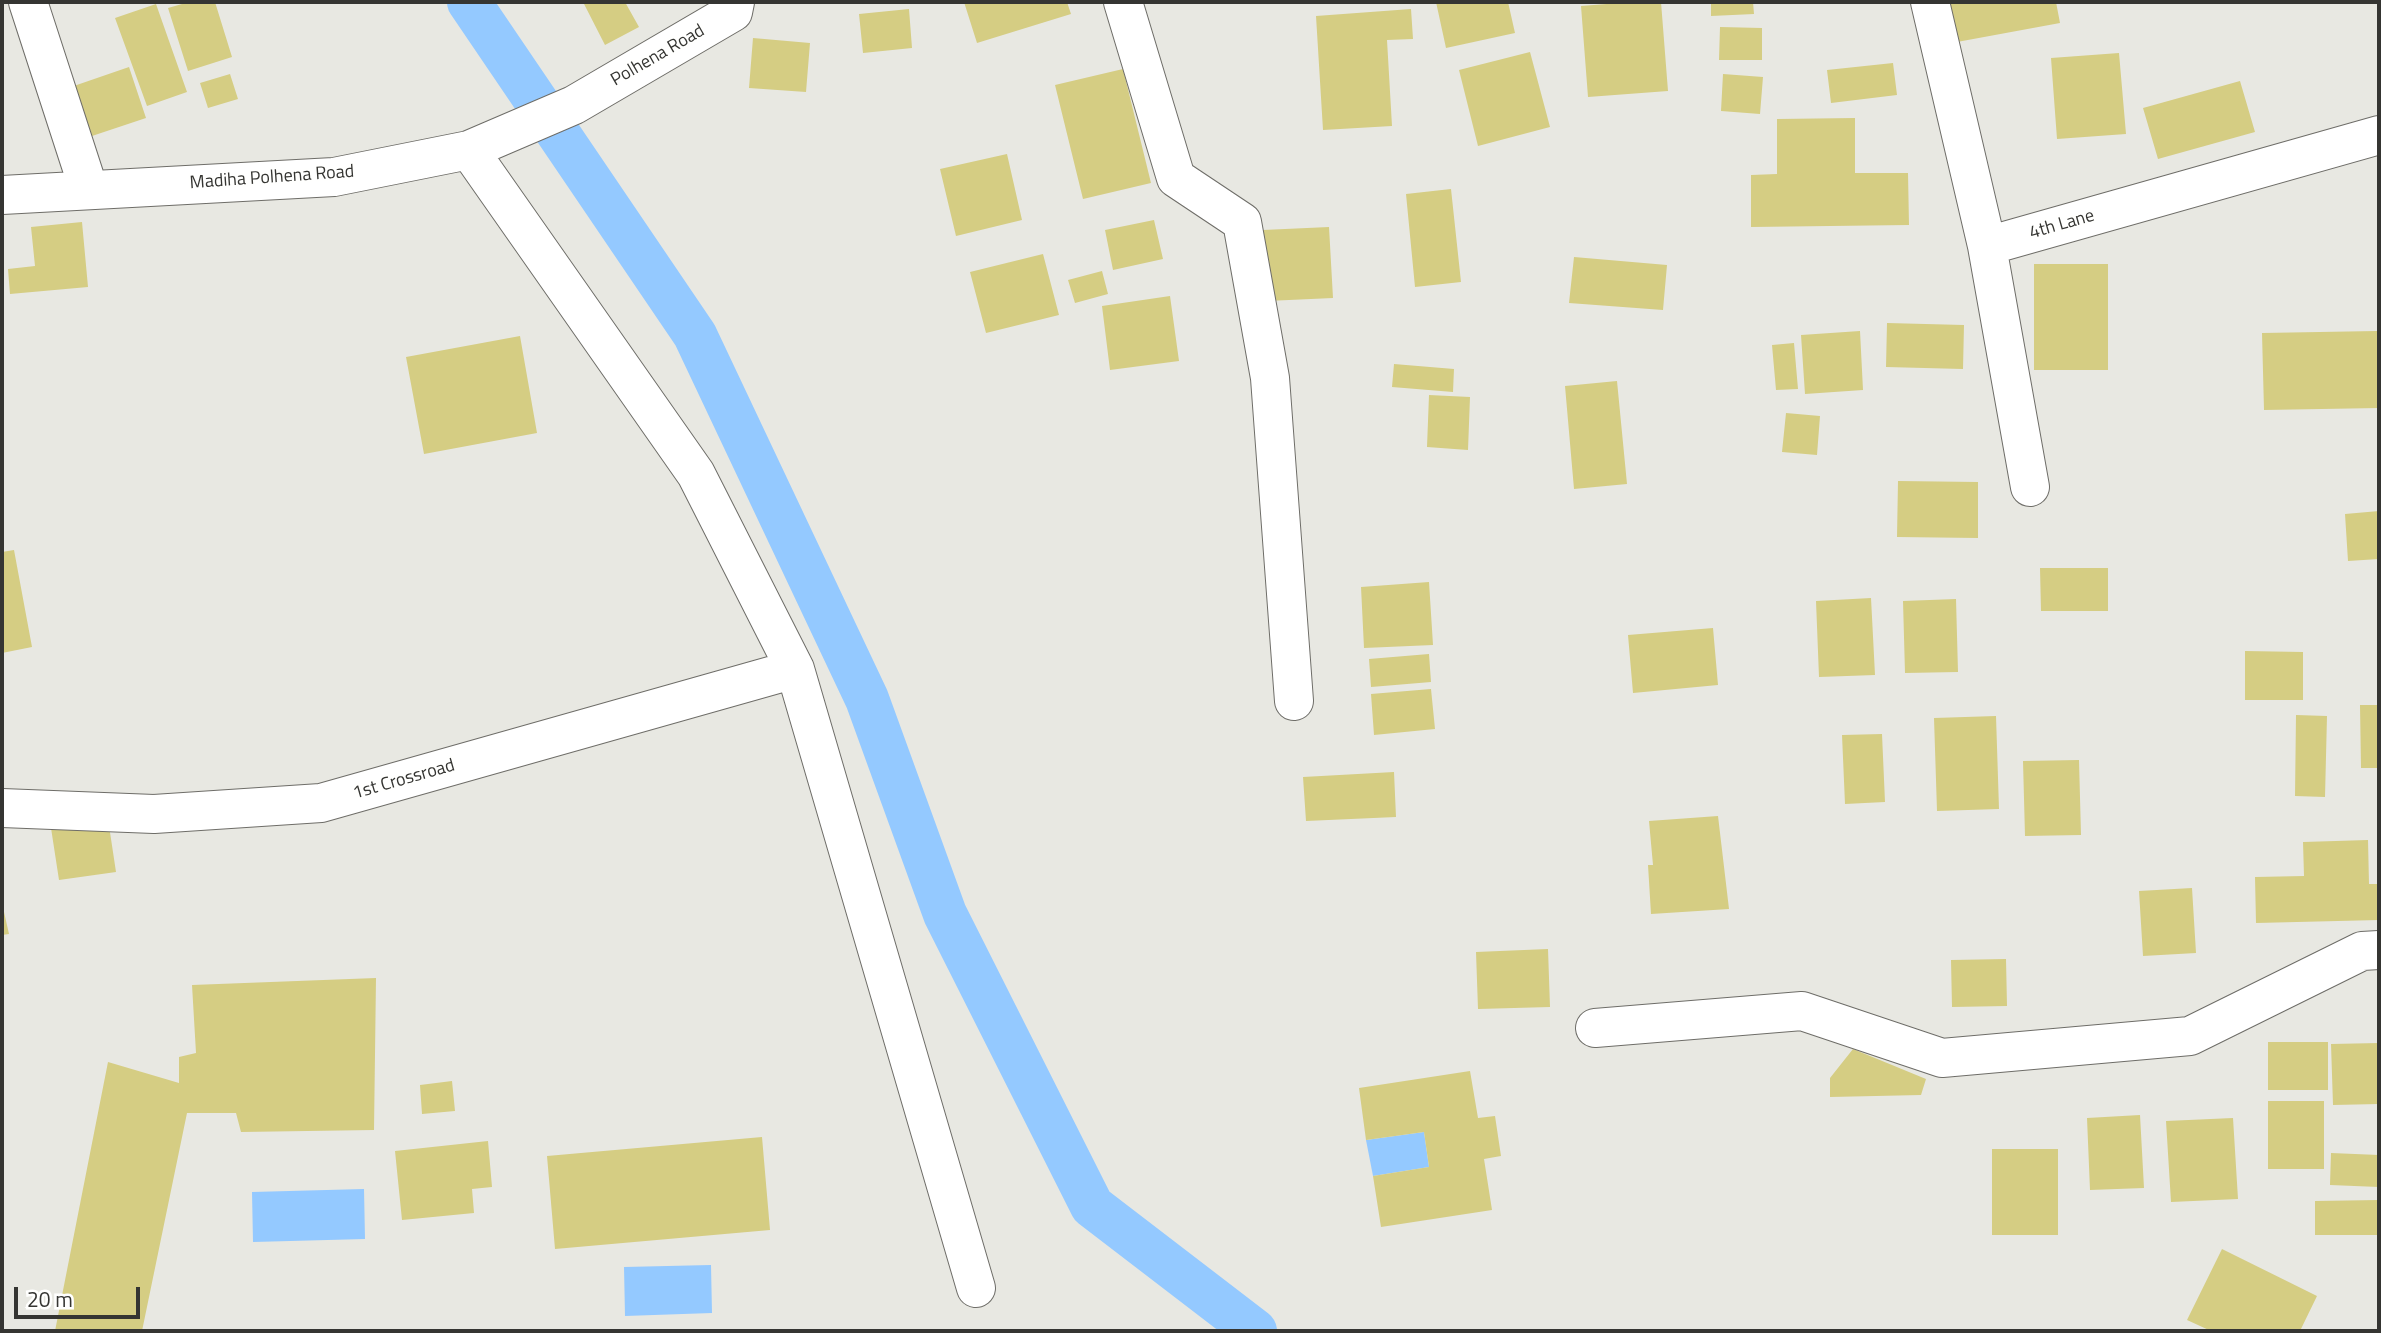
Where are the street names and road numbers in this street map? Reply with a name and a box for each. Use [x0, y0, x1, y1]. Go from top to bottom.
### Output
street label: Polhena Road [607, 20, 709, 92]
street label: Madiha Polhena Road [189, 161, 355, 195]
street label: 4th Lane [2027, 205, 2097, 245]
street label: 1st Crossroad [351, 755, 457, 805]

